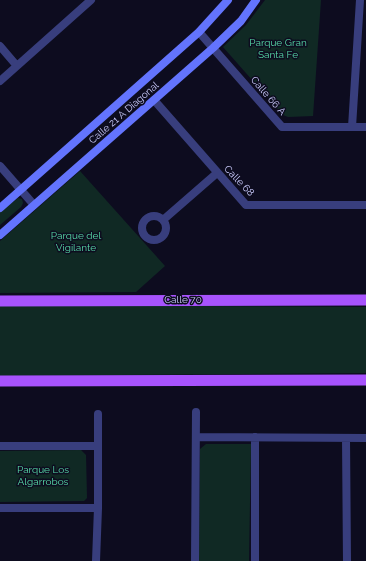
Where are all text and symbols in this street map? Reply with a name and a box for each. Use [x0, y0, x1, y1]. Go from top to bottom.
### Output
park label: Parque Gran Santa Fe [249, 37, 307, 60]
street label: Calle 66 A [248, 74, 288, 118]
street label: Calle 21 A Diagonal [87, 79, 161, 147]
street label: Calle 68 [221, 163, 257, 199]
park label: Parque del Vigilante [51, 230, 101, 254]
street label: Calle 70 [164, 294, 202, 306]
park label: Parque Los Algarrobos [17, 464, 69, 488]

